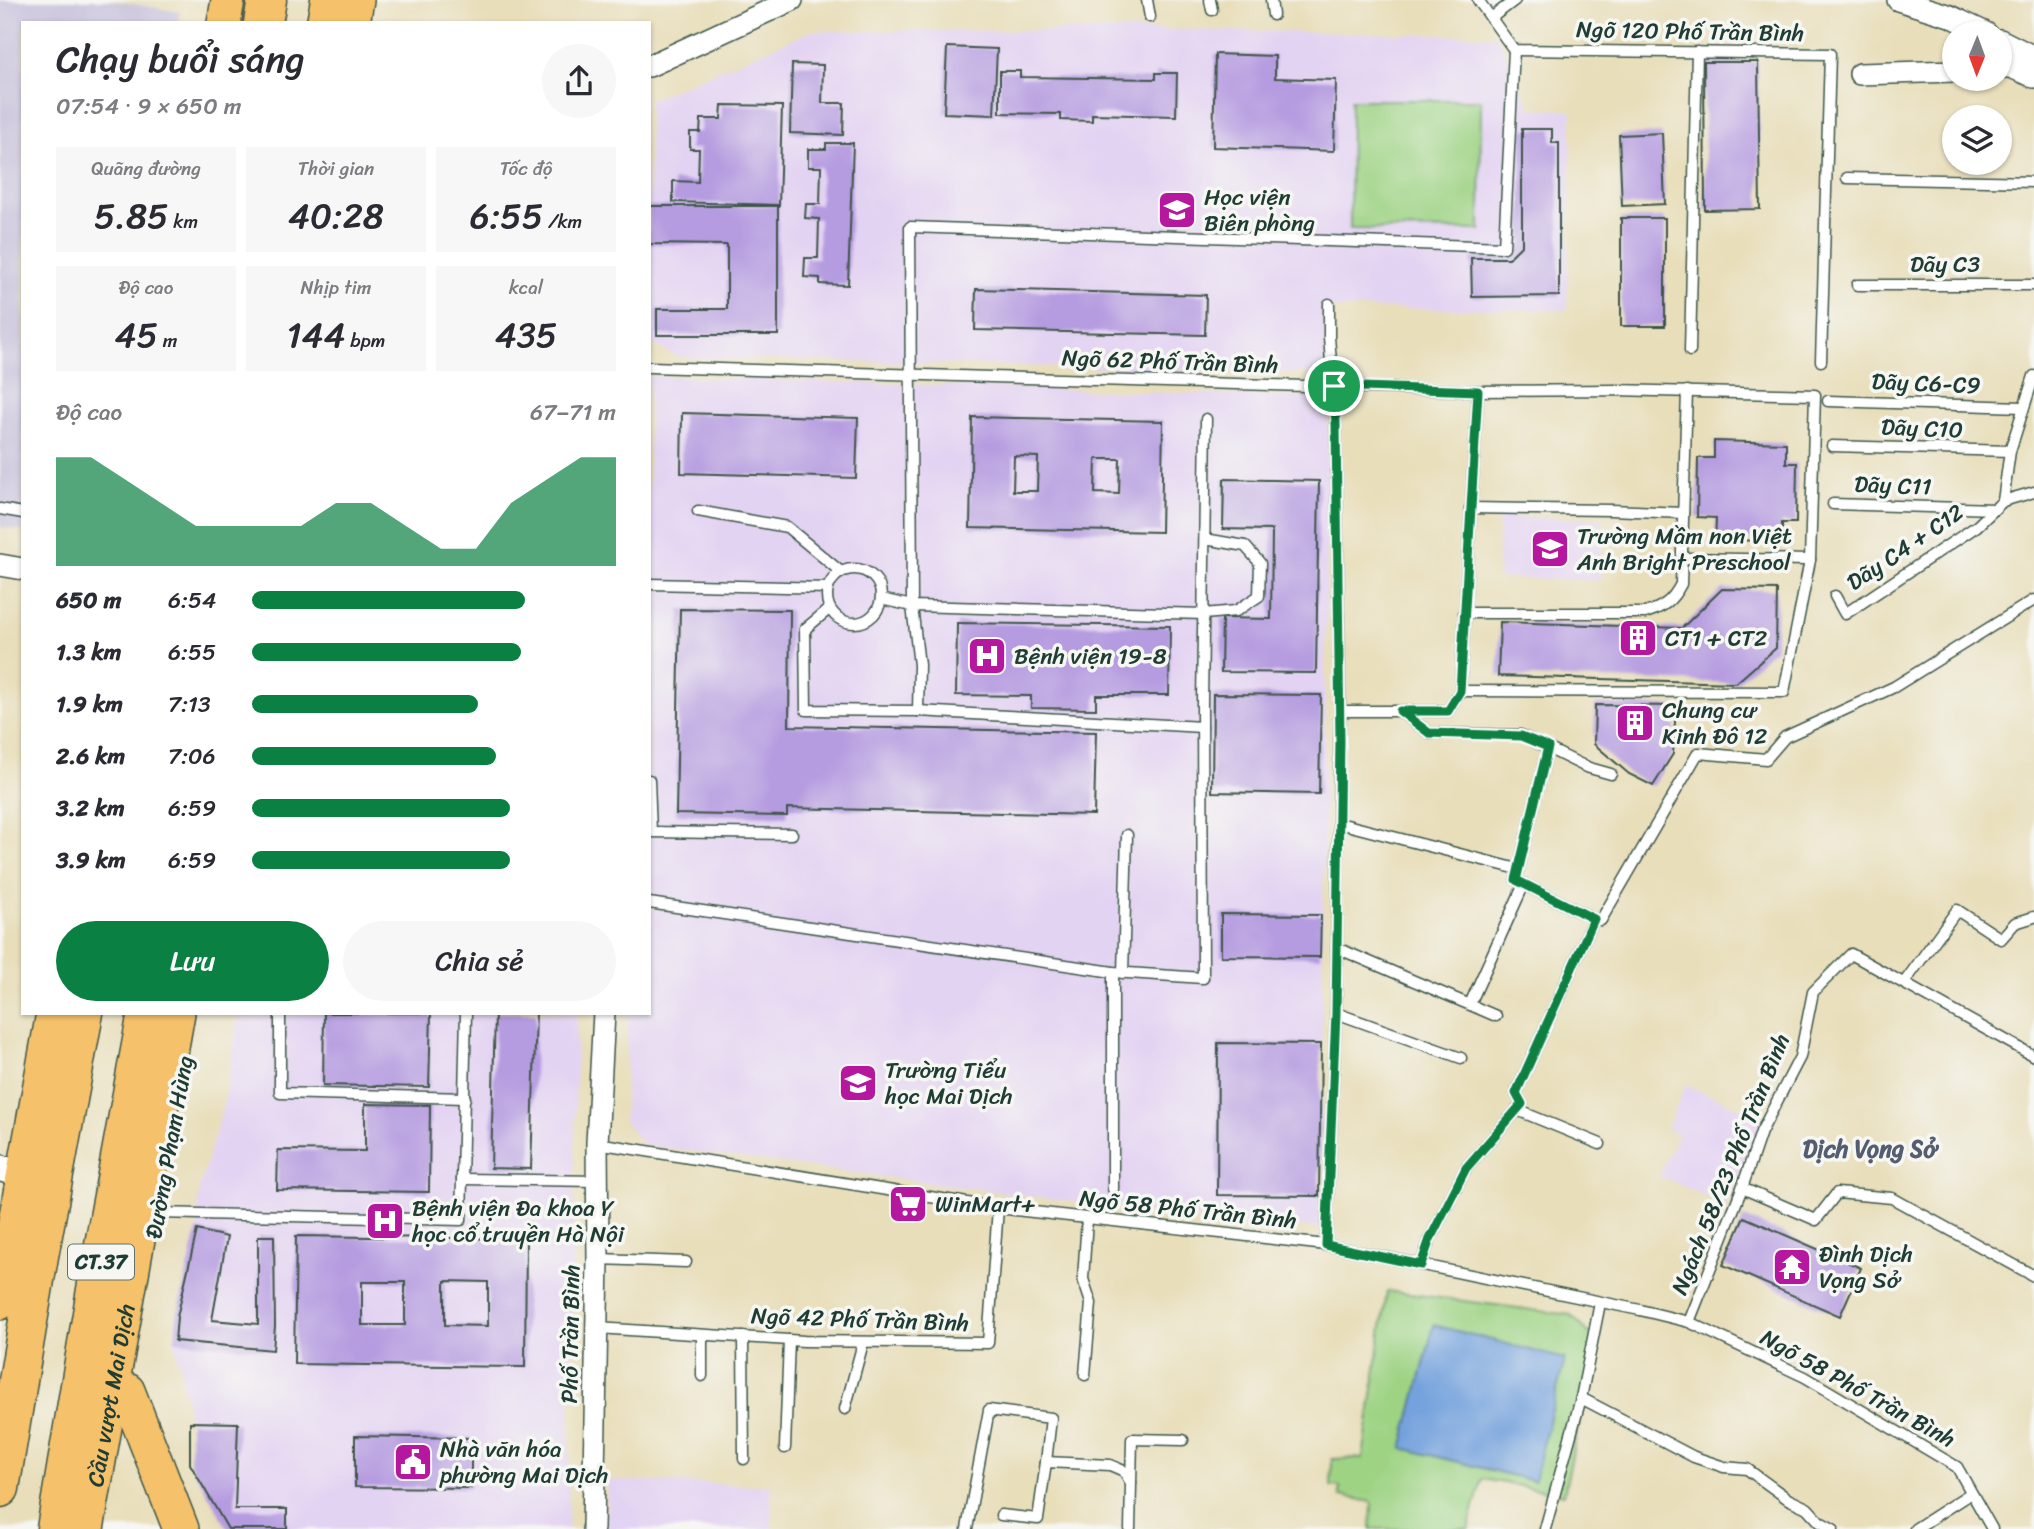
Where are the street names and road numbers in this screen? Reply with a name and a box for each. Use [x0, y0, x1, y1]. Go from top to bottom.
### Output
street label: Ngõ 120 Phố Trần Bình [1576, 9, 1804, 54]
street label: Dãy C3 [1910, 244, 1980, 285]
street label: Ngõ 62 Phố Trần Bình [1061, 337, 1279, 386]
street label: Dãy C6-C9 [1871, 361, 1981, 406]
street label: Dãy C10 [1880, 407, 1964, 450]
street label: Dãy C11 [1854, 464, 1932, 507]
street label: Dãy C4 + C12 [1838, 493, 1973, 602]
street label: Ngách 58/23 Phố Trần Bình [1659, 1027, 1802, 1301]
street label: Đường Phạm Hùng [133, 1052, 206, 1242]
street label: Ngõ 58 Phố Trần Bình [1077, 1178, 1299, 1241]
road number: CT.37 [68, 1244, 134, 1280]
street label: Phố Trần Bình [549, 1264, 592, 1404]
street label: Ngõ 42 Phố Trần Bình [750, 1295, 970, 1344]
street label: Cầu vượt Mai Dịch [75, 1300, 147, 1490]
street label: Ngõ 58 Phố Trần Bình [1752, 1318, 1963, 1459]

